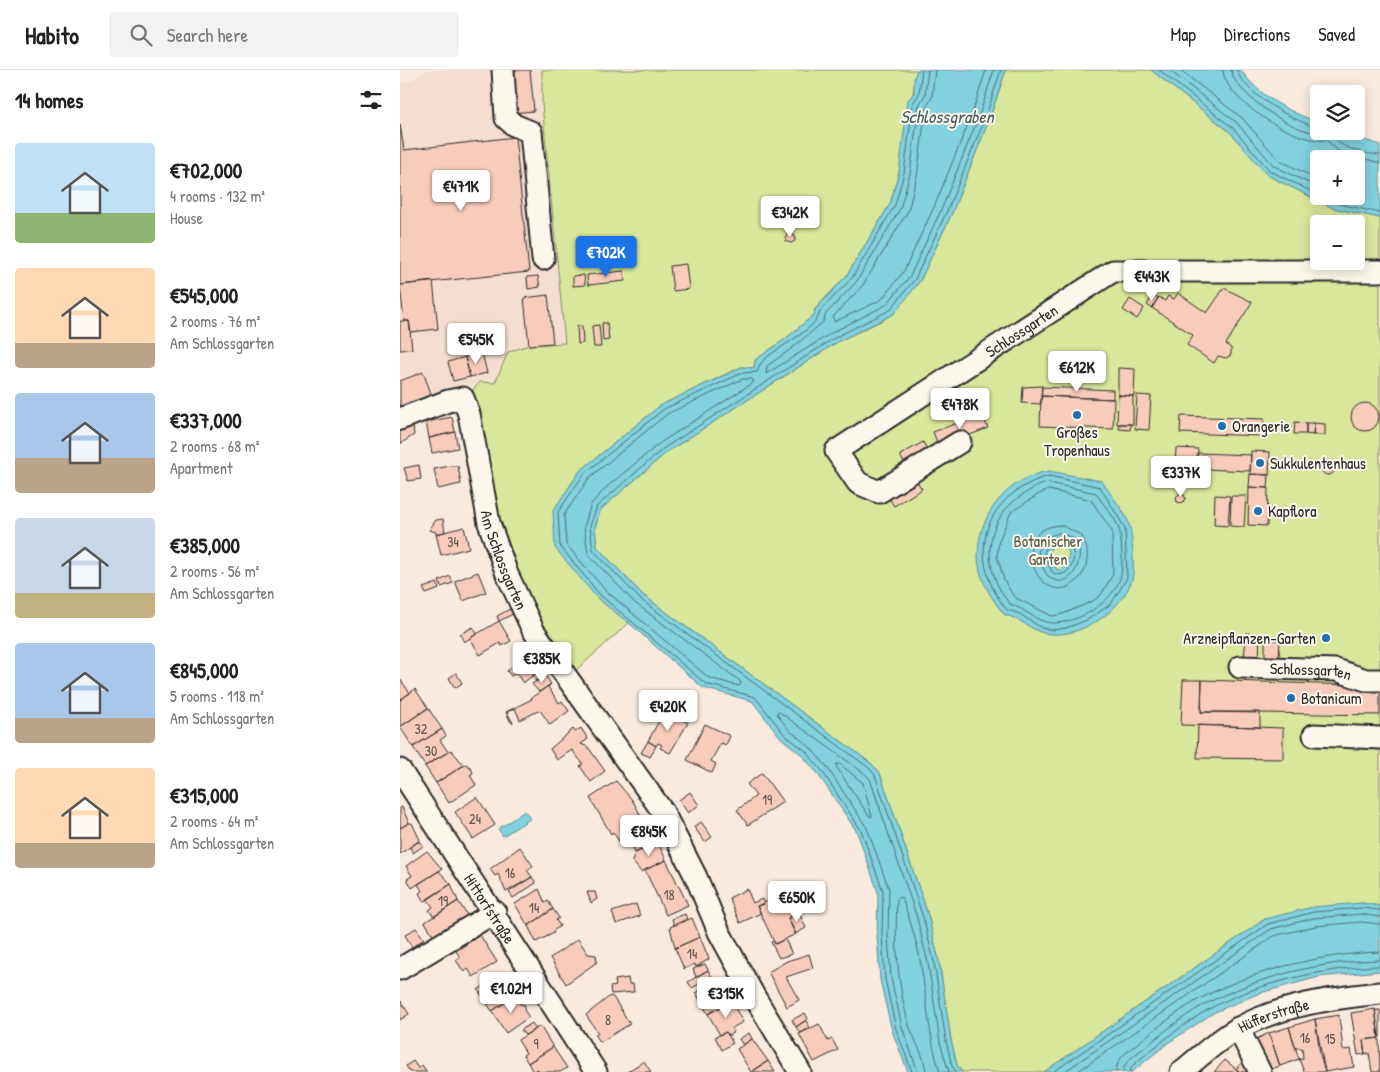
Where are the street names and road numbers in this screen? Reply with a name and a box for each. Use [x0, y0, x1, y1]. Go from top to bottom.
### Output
street label: Schlossgarten [981, 299, 1062, 362]
street label: Am Schlossgarten [476, 509, 533, 613]
street label: Schlossgarten [1270, 657, 1355, 685]
street label: Hittorfstraße [459, 869, 521, 948]
street label: Hüfferstraße [1234, 993, 1312, 1038]

